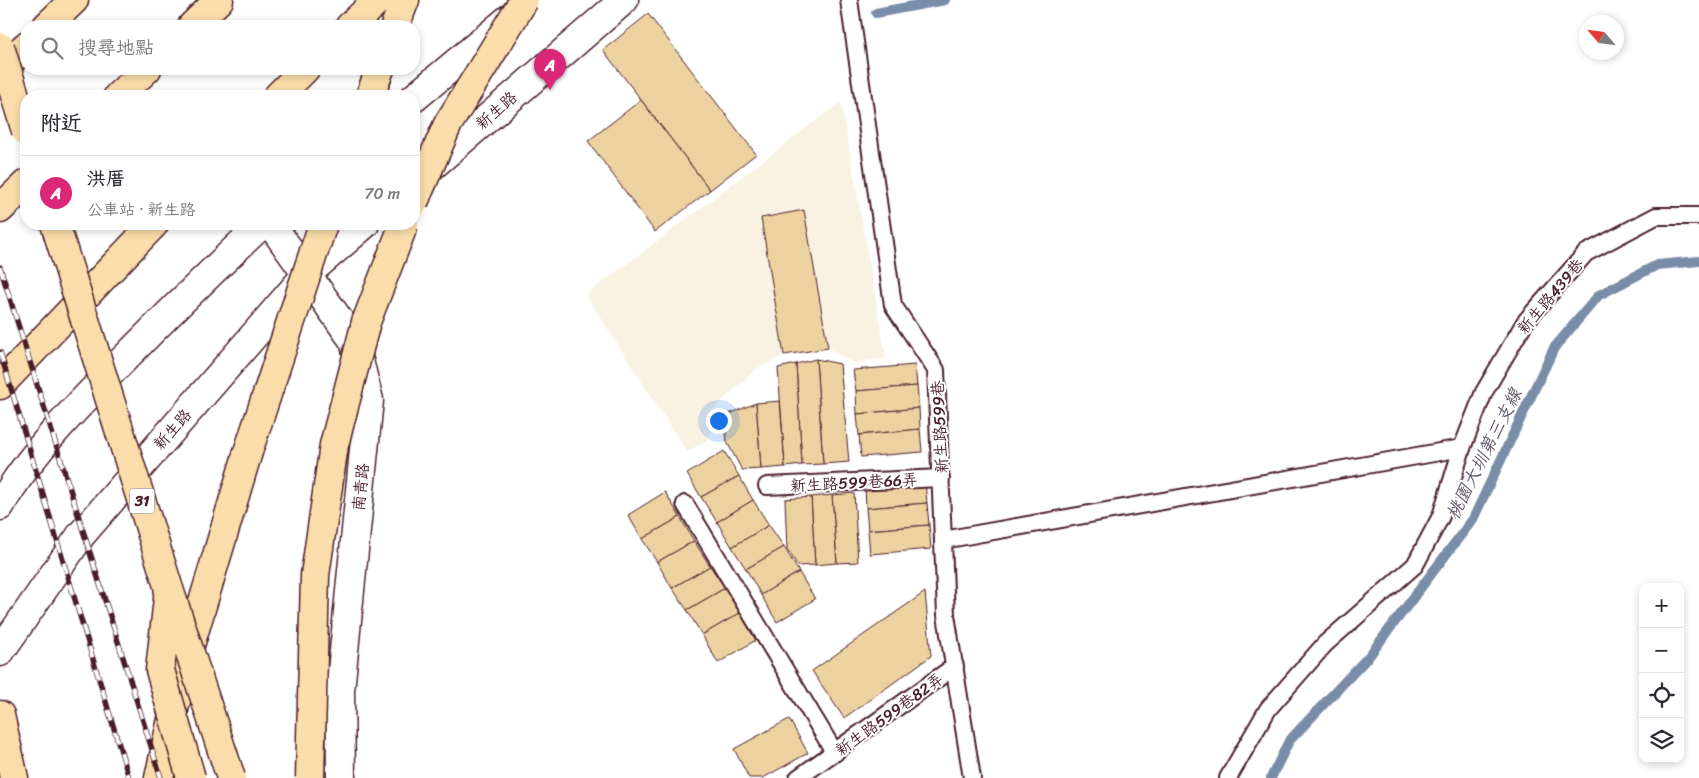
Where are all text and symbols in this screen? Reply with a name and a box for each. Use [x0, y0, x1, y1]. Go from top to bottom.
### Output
north arrow [1579, 15, 1624, 60]
search box [20, 20, 420, 75]
text: 搜尋地點 [78, 31, 154, 64]
icon: search [38, 34, 66, 62]
pin: A [534, 49, 566, 90]
street label: 新生路 [469, 84, 524, 137]
text: 附近 [40, 104, 82, 142]
text: 洪厝 [87, 162, 125, 195]
text: A [51, 179, 61, 208]
text: 70 m [364, 179, 400, 208]
text: 公車站 · 新生路 [87, 195, 196, 224]
street label: 新生路439巷 [1510, 252, 1591, 341]
street label: 新生路599巷 [923, 380, 956, 474]
water label: 桃園大圳第三支線 [1437, 382, 1531, 525]
street label: 新生路 [146, 402, 199, 457]
your location [706, 408, 732, 434]
street label: 南青路 [344, 462, 377, 512]
street label: 新生路599巷66弄 [790, 465, 919, 500]
road number: 31 [130, 488, 154, 514]
map controls [1639, 583, 1684, 763]
button: + [1639, 583, 1684, 628]
button: − [1639, 628, 1684, 673]
street label: 新生路599巷82弄 [829, 665, 950, 764]
button: locate [1639, 673, 1684, 718]
button: layers [1639, 718, 1684, 763]

